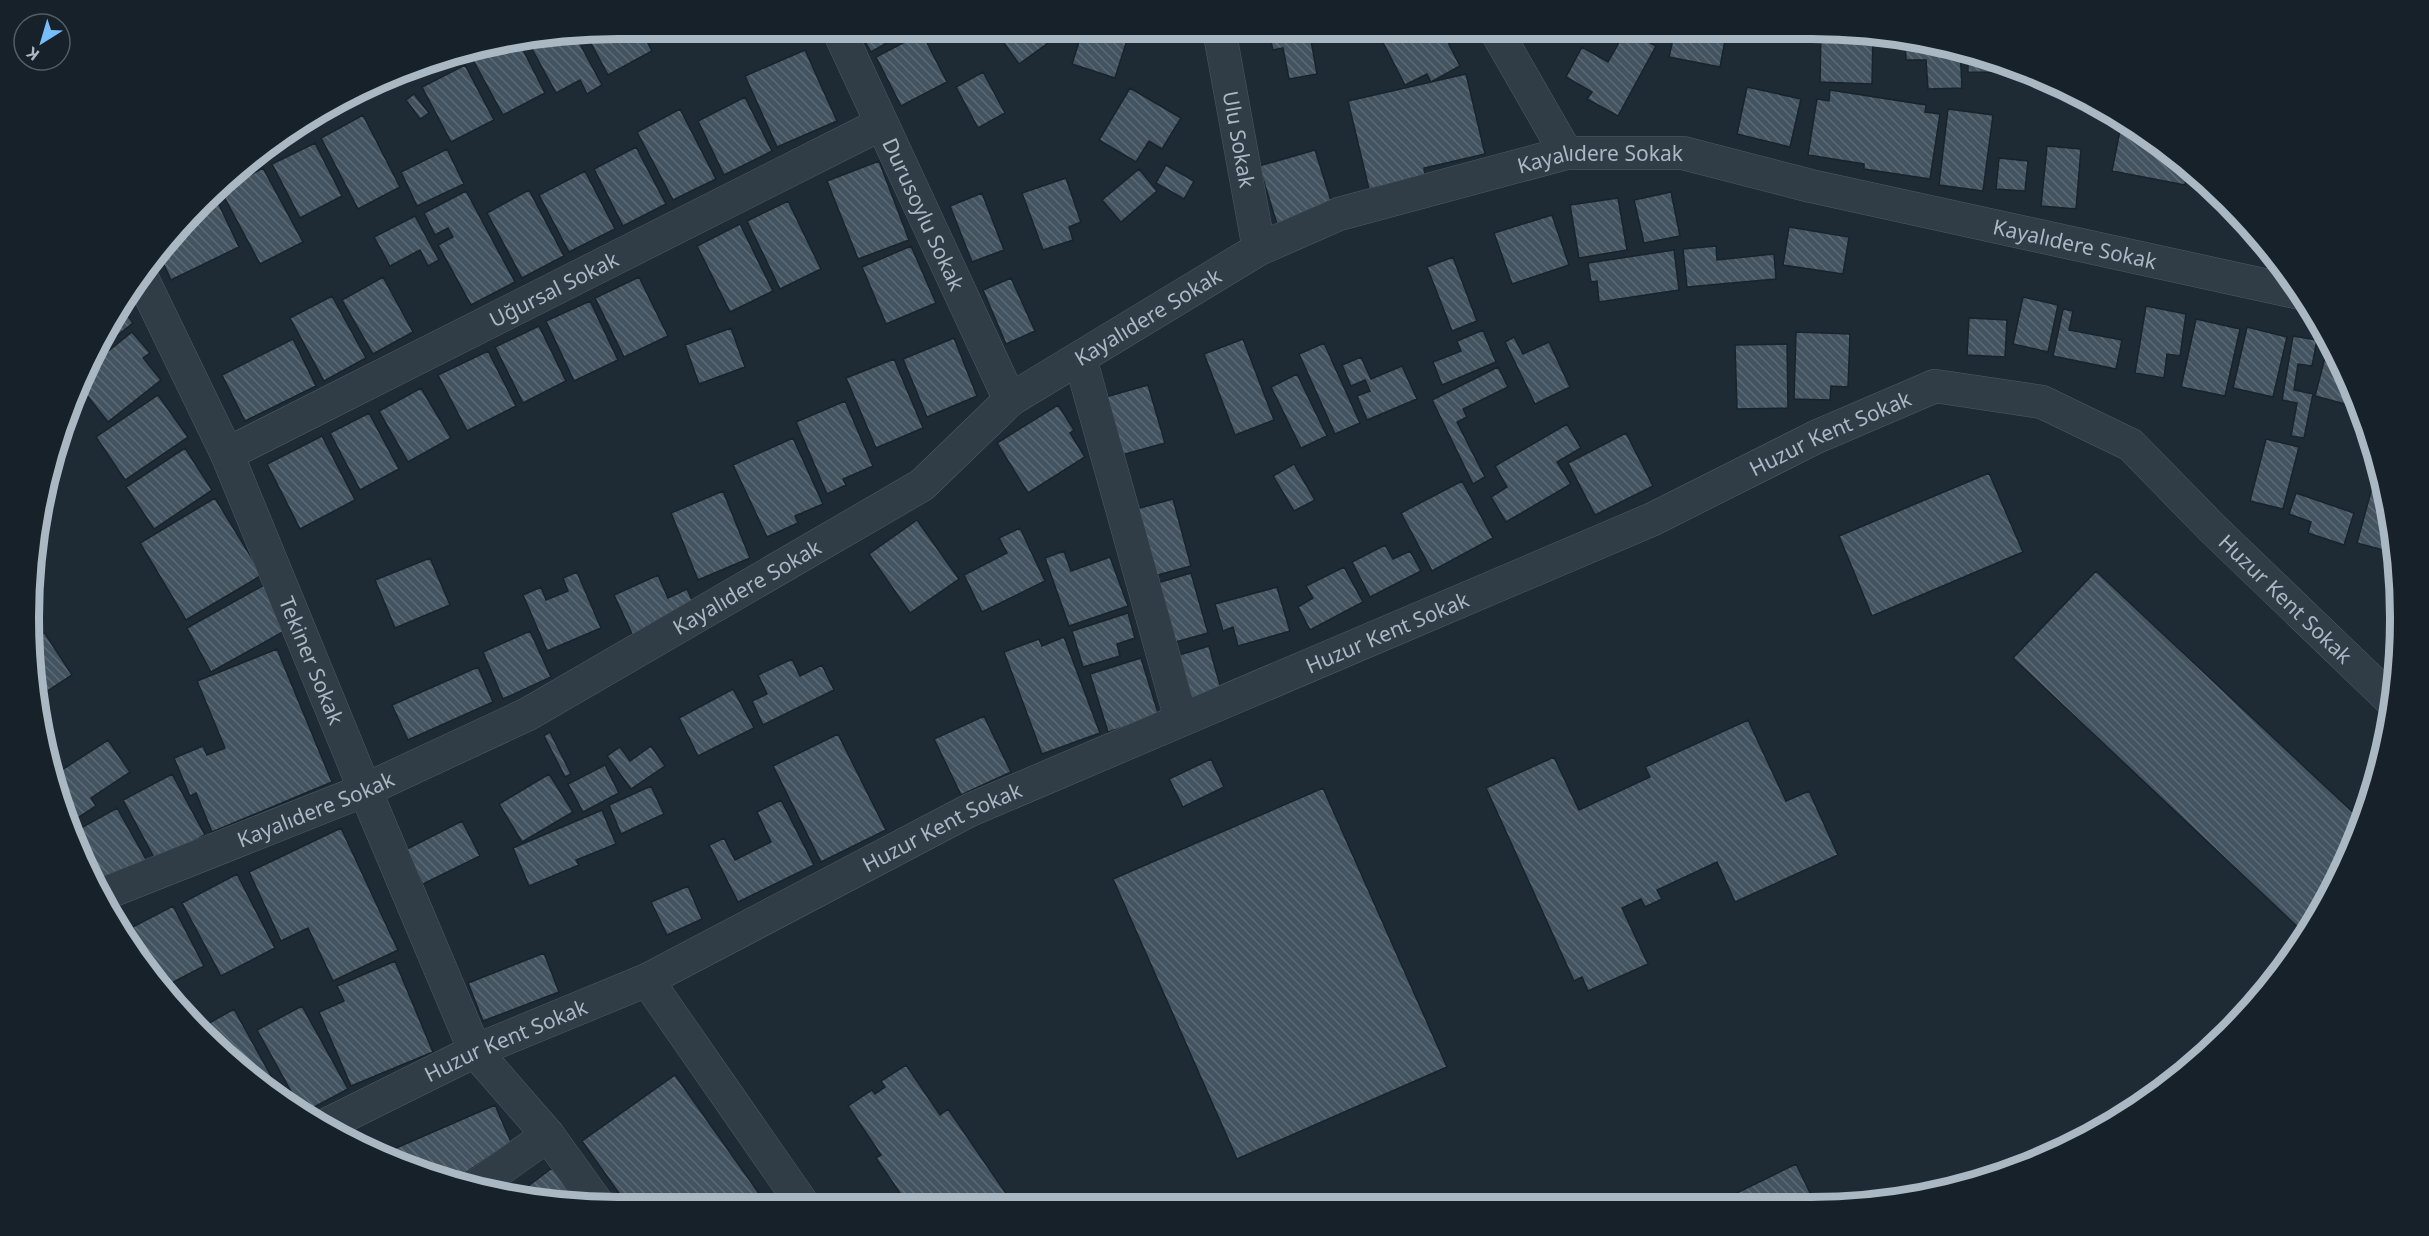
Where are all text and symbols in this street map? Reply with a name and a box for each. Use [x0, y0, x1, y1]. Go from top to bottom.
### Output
north arrow [12, 12, 72, 72]
text: K [22, 42, 44, 66]
street label: Ulu Sokak [1217, 89, 1262, 191]
street label: Durusoylu Sokak [876, 133, 972, 296]
street label: Kayalıdere Sokak [1514, 139, 1684, 180]
street label: Kayalıdere Sokak [1990, 212, 2160, 275]
street label: Uğursal Sokak [484, 244, 624, 333]
street label: Kayalıdere Sokak [1069, 261, 1227, 372]
street label: Huzur Kent Sokak [1744, 384, 1916, 482]
street label: Huzur Kent Sokak [2213, 528, 2359, 670]
street label: Kayalıdere Sokak [668, 532, 827, 641]
street label: Huzur Kent Sokak [1301, 585, 1474, 679]
street label: Tekiner Sokak [273, 592, 351, 729]
street label: Kayalıdere Sokak [233, 764, 399, 853]
street label: Huzur Kent Sokak [857, 775, 1027, 878]
street label: Huzur Kent Sokak [419, 992, 592, 1088]

